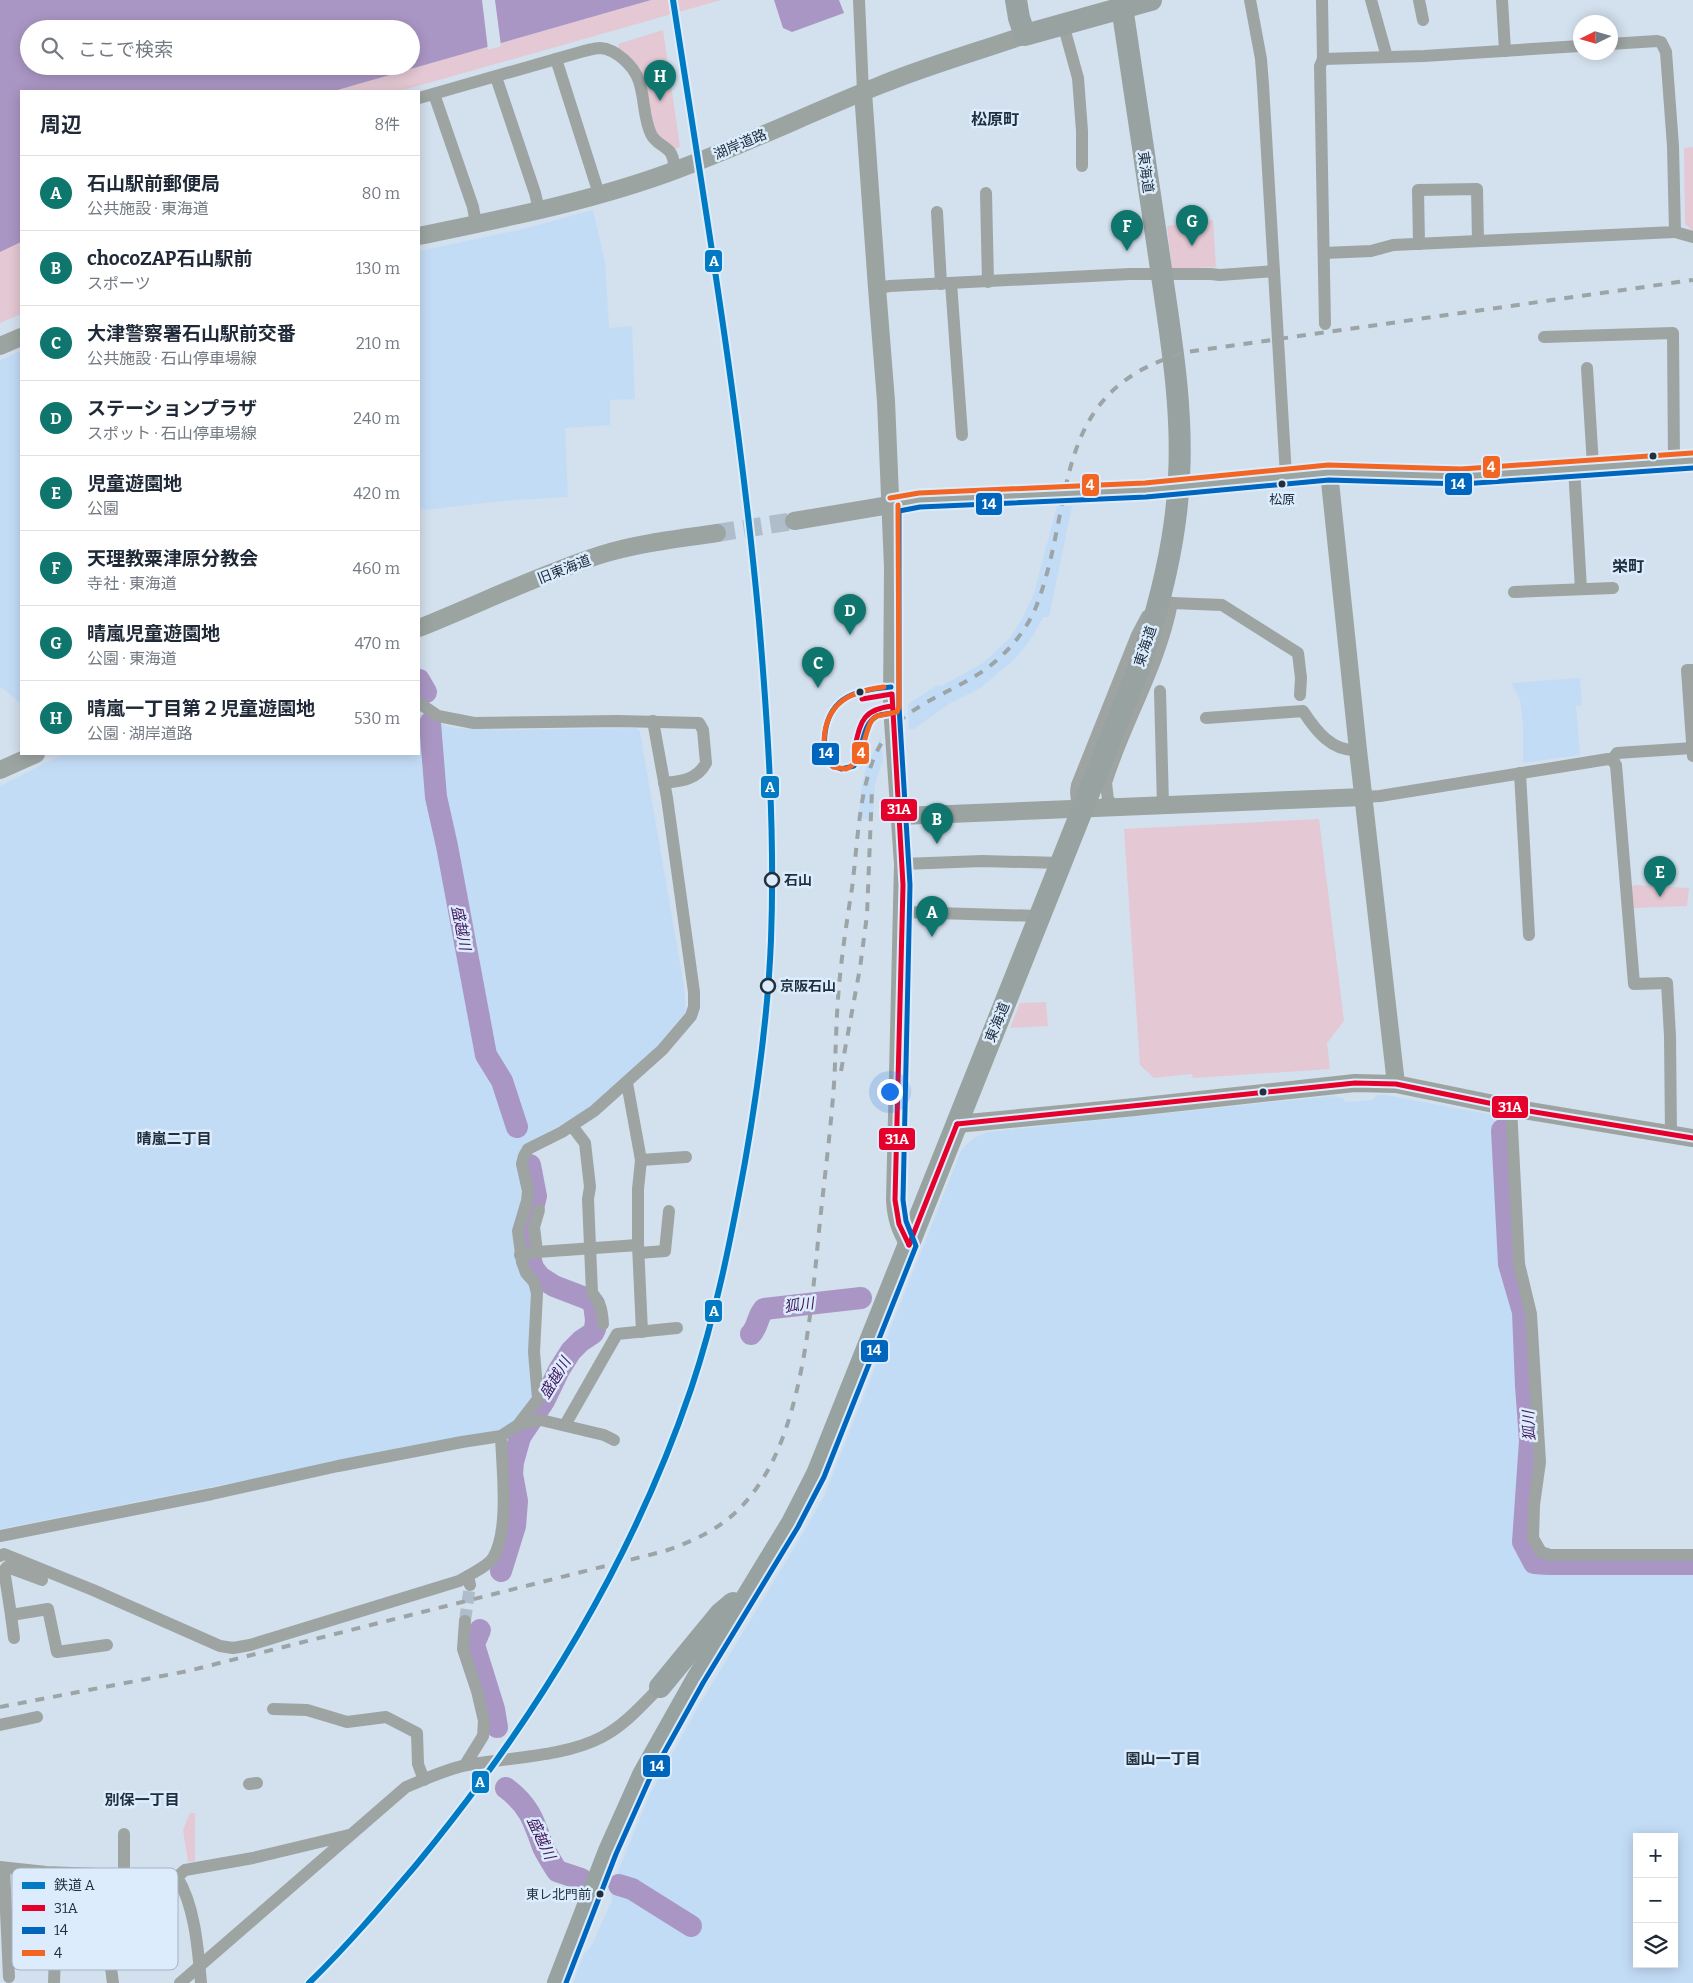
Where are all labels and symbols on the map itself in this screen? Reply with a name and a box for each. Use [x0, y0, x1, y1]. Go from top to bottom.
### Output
north arrow [1573, 15, 1618, 60]
pin: H [644, 60, 676, 101]
district label: 松原町 [971, 110, 1019, 129]
street label: 湖岸道路 [711, 126, 769, 163]
street label: 東海道 [1134, 150, 1157, 194]
pin: G [1176, 205, 1208, 246]
pin: F [1111, 210, 1143, 251]
line badge: A [704, 249, 723, 273]
text: A [709, 253, 719, 270]
unlabelled marker [1648, 451, 1658, 461]
line badge: 4 [1482, 455, 1501, 479]
text: 4 [1487, 459, 1496, 476]
line badge: 14 [1444, 472, 1473, 496]
line badge: 4 [1081, 473, 1100, 497]
text: 14 [1451, 476, 1466, 493]
text: 4 [1086, 477, 1095, 494]
marker: 松原 [1277, 479, 1287, 489]
line badge: 14 [975, 492, 1003, 516]
place label: 松原 [1269, 492, 1295, 507]
text: 14 [982, 496, 997, 513]
street label: 旧東海道 [535, 551, 593, 587]
district label: 栄町 [1612, 557, 1644, 576]
pin: D [834, 594, 866, 635]
street label: 東海道 [1131, 624, 1160, 669]
pin: C [802, 647, 834, 688]
unlabelled marker [855, 687, 865, 697]
line badge: 4 [851, 741, 870, 765]
line badge: 14 [811, 742, 840, 766]
text: 14 [819, 745, 834, 762]
text: 4 [857, 745, 866, 762]
line badge: A [760, 775, 780, 799]
text: A [765, 779, 775, 796]
line badge: 31A [880, 798, 918, 822]
text: 31A [887, 801, 911, 818]
pin: B [921, 803, 953, 844]
pin: E [1644, 856, 1676, 897]
marker: 石山 [764, 872, 780, 888]
place label: 石山 [784, 872, 812, 889]
pin: A [916, 896, 948, 937]
water label: 盛越川 [448, 904, 475, 954]
marker: 京阪石山 [760, 978, 776, 994]
place label: 京阪石山 [780, 978, 836, 995]
street label: 東海道 [982, 1000, 1013, 1045]
your location [877, 1079, 903, 1105]
unlabelled marker [1258, 1087, 1268, 1097]
line badge: 31A [1491, 1095, 1529, 1119]
text: 31A [1498, 1099, 1522, 1116]
line badge: 31A [878, 1127, 916, 1151]
district label: 晴嵐二丁目 [136, 1130, 212, 1148]
text: 31A [885, 1131, 909, 1148]
water label: 狐川 [783, 1294, 817, 1316]
line badge: A [704, 1299, 723, 1323]
text: A [709, 1303, 719, 1320]
line badge: 14 [860, 1339, 889, 1363]
text: 14 [867, 1342, 882, 1359]
water label: 盛越川 [536, 1352, 575, 1402]
water label: 狐川 [1519, 1409, 1539, 1441]
district label: 園山一丁目 [1125, 1750, 1201, 1768]
line badge: 14 [642, 1754, 671, 1778]
text: 14 [650, 1758, 665, 1775]
line badge: A [471, 1770, 490, 1794]
text: A [475, 1774, 485, 1791]
district label: 別保一丁目 [104, 1791, 180, 1809]
water label: 盛越川 [523, 1814, 560, 1864]
legend [12, 1868, 178, 1970]
text: 鉄道 A [54, 1877, 95, 1894]
place label: 東レ北門前 [526, 1887, 591, 1902]
marker: 東レ北門前 [595, 1889, 605, 1899]
text: 31A [54, 1900, 78, 1917]
text: 14 [54, 1922, 68, 1939]
text: 4 [54, 1945, 62, 1962]

